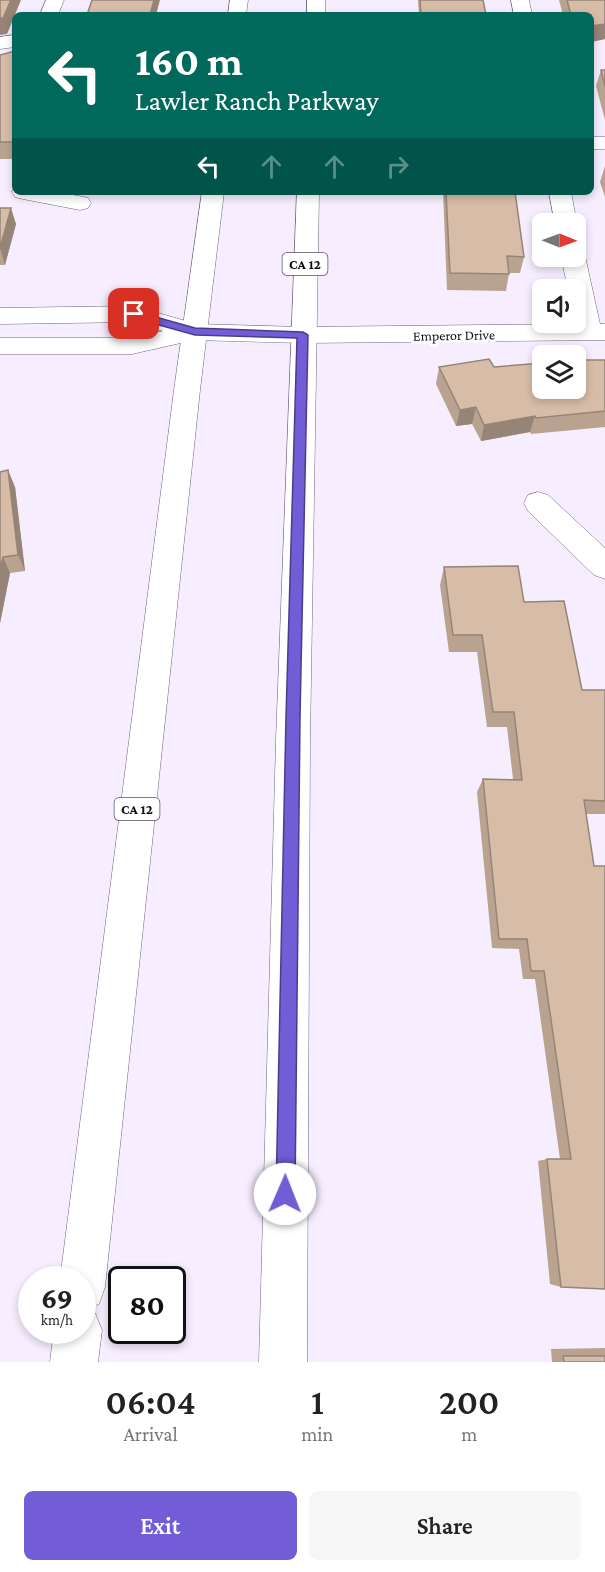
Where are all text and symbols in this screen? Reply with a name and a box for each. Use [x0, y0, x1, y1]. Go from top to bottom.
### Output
icon: left [36, 36, 114, 114]
text: 160 m [135, 37, 243, 84]
text: Lawler Ranch Parkway [135, 86, 379, 116]
icon: left [192, 150, 225, 183]
icon: ahead [255, 150, 288, 183]
icon: ahead [318, 150, 351, 183]
icon: right [381, 150, 414, 183]
north arrow [532, 213, 586, 267]
map controls [532, 213, 586, 399]
road number: CA 12 [282, 253, 328, 275]
button: sound [532, 279, 586, 333]
pin [108, 288, 159, 339]
icon: arrive [117, 297, 150, 330]
street label: Emperor Drive [413, 326, 495, 344]
button: layers [532, 345, 586, 399]
road number: CA 12 [114, 798, 160, 820]
position arrow [253, 1162, 317, 1226]
speed limit sign: 80 [108, 1266, 186, 1344]
text: 69 [41, 1281, 73, 1314]
text: km/h [41, 1312, 73, 1328]
text: 06:04 [106, 1382, 196, 1422]
text: 1 [311, 1382, 324, 1422]
text: 200 [439, 1382, 499, 1422]
text: Arrival [123, 1423, 178, 1445]
text: min [301, 1423, 333, 1445]
text: m [461, 1423, 477, 1445]
button: Exit [24, 1491, 297, 1560]
button: Share [309, 1491, 581, 1560]

